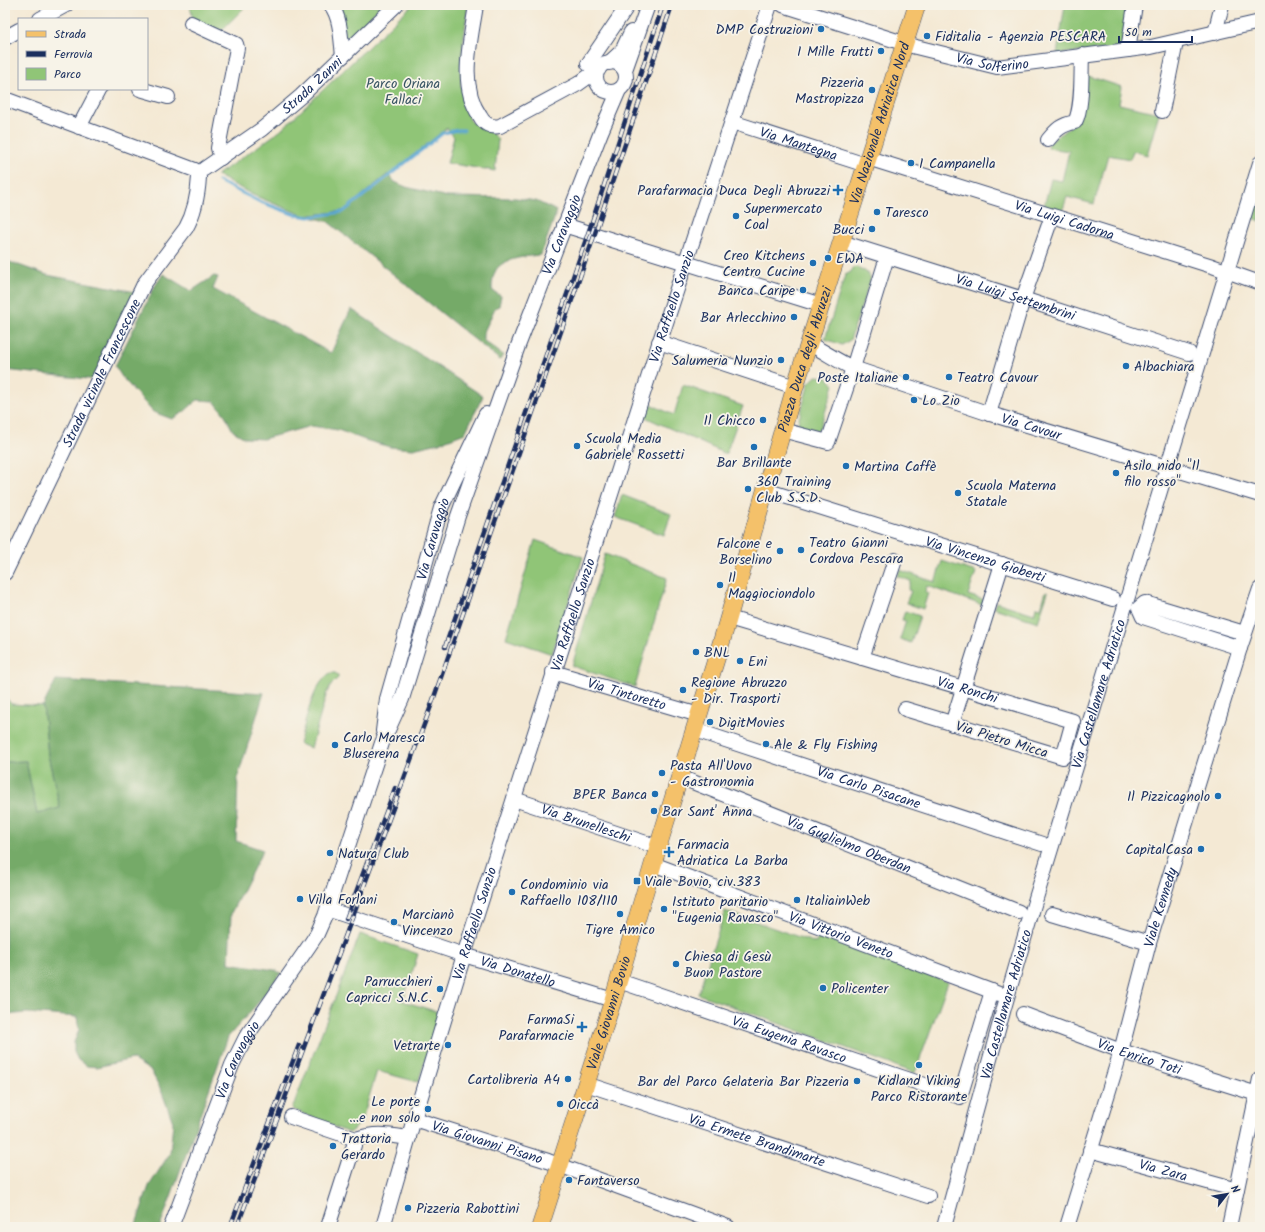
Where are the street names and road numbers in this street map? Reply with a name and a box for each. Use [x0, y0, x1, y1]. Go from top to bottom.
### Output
street label: Via Nazionale Adriatica Nord [844, 39, 917, 207]
street label: Via Solferino [954, 47, 1030, 79]
street label: Strada Zanni [277, 51, 349, 120]
street label: Via Mantegna [757, 122, 840, 167]
street label: Via Caravaggio [537, 191, 588, 278]
street label: Via Luigi Cadorna [1012, 195, 1117, 247]
street label: Via Raffaello Sanzio [644, 247, 701, 366]
street label: Via Luigi Settembrini [953, 269, 1079, 327]
street label: Piazza Duca degli Abruzzi [772, 283, 839, 435]
street label: Strada vicinale Francescone [57, 295, 148, 451]
street label: Via Cavour [999, 408, 1065, 447]
street label: Via Caravaggio [411, 494, 456, 583]
street label: Via Vincenzo Gioberti [922, 531, 1049, 589]
street label: Via Raffaello Sanzio [545, 556, 602, 674]
street label: Via Castellamare Adriatico [1066, 617, 1132, 771]
street label: Via Ronchi [934, 671, 1001, 710]
street label: Via Tintoretto [585, 673, 669, 717]
street label: Via Pietro Micca [953, 715, 1051, 764]
street label: Via Carlo Pisacane [814, 761, 924, 816]
street label: Via Brunelleschi [538, 799, 634, 849]
street label: Via Guglielmo Oberdan [783, 811, 914, 880]
street label: Via Raffaello Sanzio [447, 864, 503, 983]
street label: Viale Kennedy [1138, 865, 1184, 950]
street label: Via Vittorio Veneto [785, 906, 896, 965]
street label: Via Castellamare Adriatico [975, 927, 1038, 1082]
street label: Via Donatello [477, 951, 558, 994]
street label: Viale Giovanni Bovio [581, 953, 637, 1073]
street label: Via Eugenia Ravasco [729, 1010, 849, 1070]
street label: Via Caravaggio [210, 1017, 266, 1102]
street label: Via Enrico Toti [1094, 1033, 1185, 1082]
street label: Via Ermete Brandimarte [686, 1108, 829, 1174]
street label: Via Giovanni Pisano [429, 1115, 545, 1171]
street label: Via Zara [1136, 1154, 1190, 1188]

